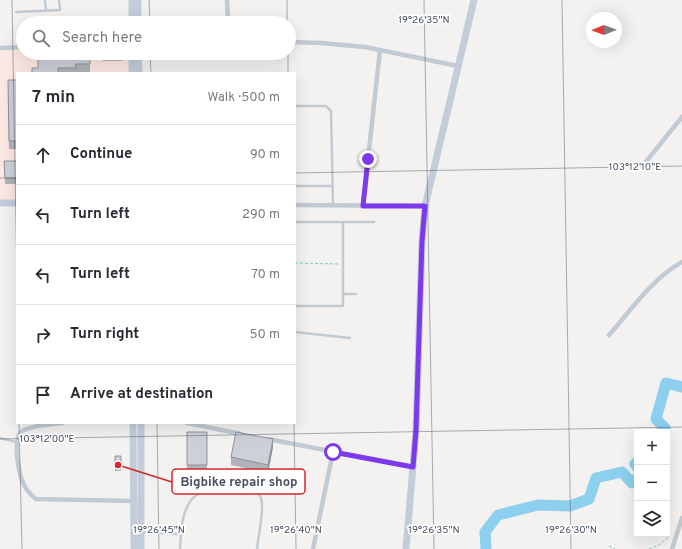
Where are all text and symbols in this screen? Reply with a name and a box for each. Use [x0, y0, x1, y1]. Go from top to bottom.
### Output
north arrow [586, 12, 622, 48]
text: 19°26'35"N [398, 14, 450, 27]
search box [16, 16, 296, 60]
icon: search [30, 27, 52, 49]
text: Search here [62, 29, 142, 48]
text: 7 min [32, 87, 75, 109]
text: Walk · 500 m [207, 90, 280, 106]
icon: ahead [32, 144, 54, 166]
text: Continue [70, 145, 132, 164]
text: 90 m [250, 147, 280, 163]
route end [359, 150, 377, 168]
text: 103°12'10"E [609, 161, 661, 174]
icon: left [32, 204, 54, 226]
text: Turn left [70, 205, 130, 224]
text: 290 m [242, 207, 280, 223]
icon: left [32, 264, 54, 286]
text: Turn left [70, 265, 130, 284]
text: 70 m [251, 267, 280, 283]
icon: right [32, 324, 54, 346]
text: Turn right [70, 325, 139, 344]
text: 50 m [250, 327, 280, 343]
icon: arrive [32, 384, 54, 406]
text: Arrive at destination [70, 385, 213, 404]
map controls [634, 429, 670, 537]
button: + [634, 429, 670, 465]
text: 103°12'00"E [19, 433, 75, 446]
route start [324, 443, 342, 461]
button: − [634, 465, 670, 501]
callout: Bigbike repair shop [172, 469, 305, 494]
text: Bigbike repair shop [180, 475, 298, 491]
button: layers [634, 501, 670, 537]
text: 19°26'45"N [133, 524, 185, 537]
text: 19°26'40"N [270, 524, 322, 537]
text: 19°26'35"N [408, 524, 460, 537]
text: 19°26'30"N [545, 524, 597, 537]

